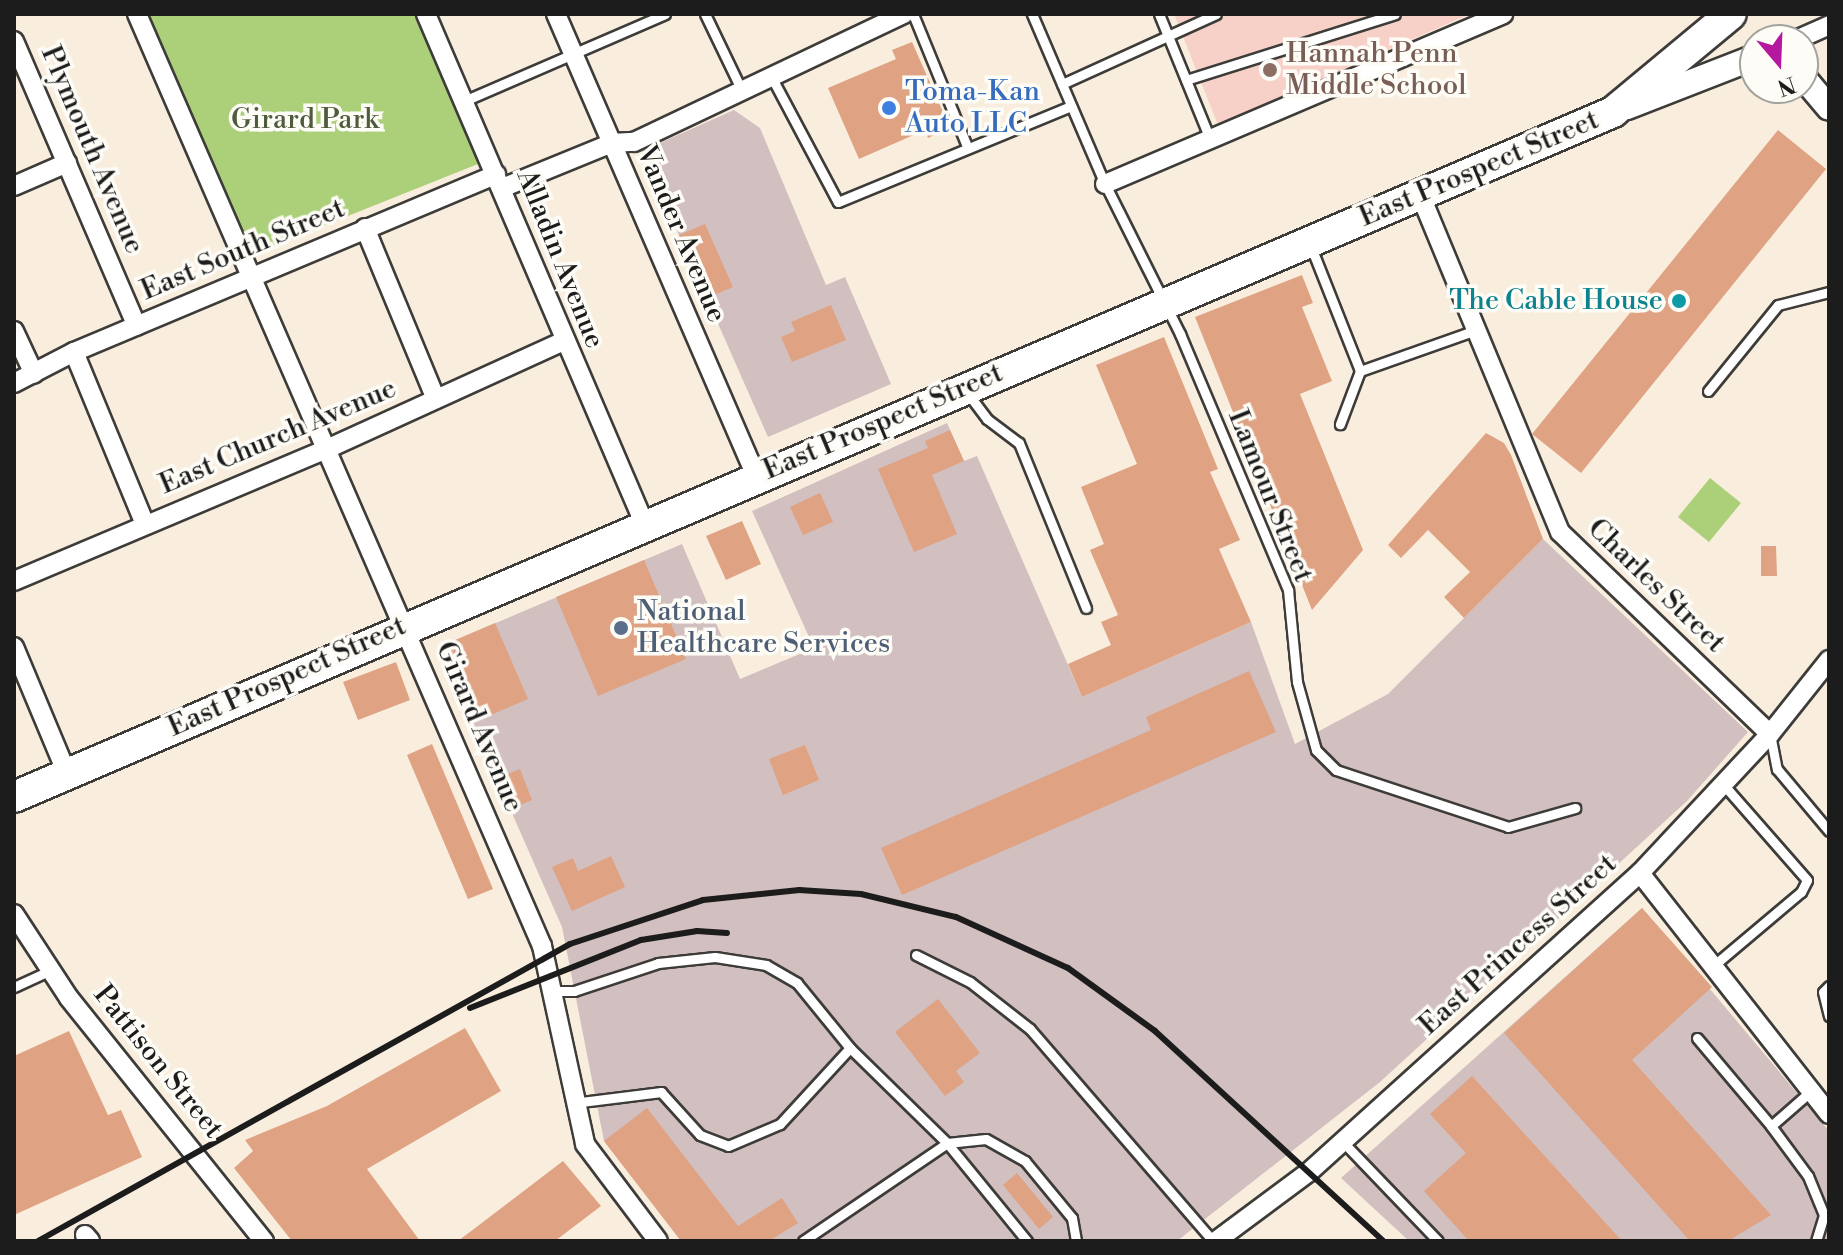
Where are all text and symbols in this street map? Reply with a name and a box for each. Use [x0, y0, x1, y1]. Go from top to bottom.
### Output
north arrow [1739, 24, 1819, 104]
place label: Hannah Penn Middle School [1286, 37, 1466, 103]
street label: Plymouth Avenue [33, 41, 151, 259]
marker: Hannah Penn Middle School [1261, 61, 1279, 79]
text: N [1774, 70, 1799, 101]
place label: Toma-Kan Auto LLC [905, 75, 1040, 141]
marker: Toma-Kan Auto LLC [880, 99, 898, 117]
park label: Girard Park [231, 103, 379, 137]
street label: East Prospect Street [1354, 103, 1604, 235]
street label: Vander Avenue [629, 141, 733, 327]
street label: Alladin Avenue [509, 165, 611, 353]
street label: East South Street [136, 192, 350, 308]
place label: The Cable House [1449, 284, 1663, 318]
marker: The Cable House [1670, 292, 1688, 310]
street label: East Prospect Street [758, 356, 1008, 488]
street label: East Church Avenue [155, 372, 401, 502]
street label: Lamour Street [1220, 405, 1320, 587]
street label: Charles Street [1580, 512, 1732, 660]
place label: National Healthcare Services [637, 595, 890, 661]
street label: East Prospect Street [163, 609, 411, 745]
marker: National Healthcare Services [612, 619, 630, 637]
street label: Girard Avenue [428, 637, 530, 817]
street label: East Princess Street [1412, 848, 1624, 1042]
street label: Pattison Street [86, 979, 230, 1145]

